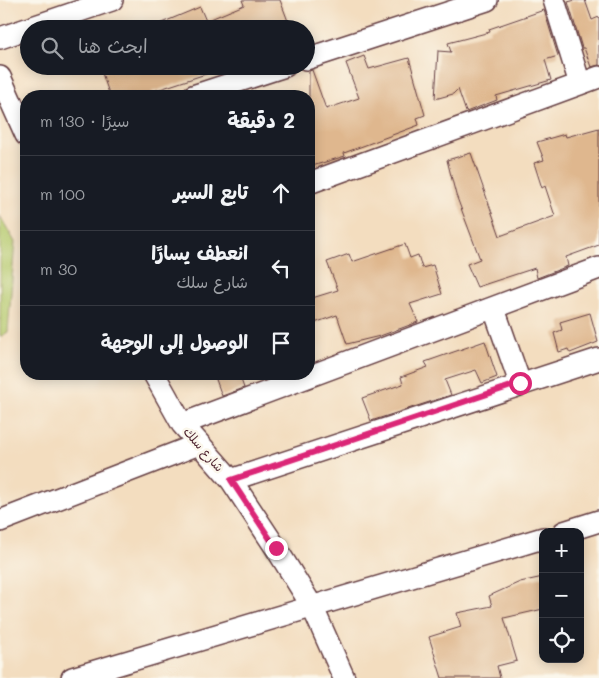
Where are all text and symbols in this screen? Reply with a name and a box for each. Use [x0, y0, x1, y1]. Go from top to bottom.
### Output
search box [20, 20, 315, 75]
text: ابحث هنا [78, 33, 148, 58]
icon: search [38, 34, 66, 62]
text: 2 دقيقة [227, 106, 295, 133]
text: سيرًا · 130 m [40, 110, 129, 131]
text: تابع السير [173, 179, 248, 204]
icon: ahead [267, 179, 295, 207]
text: 100 m [40, 183, 85, 204]
text: انعطف يسارًا [151, 240, 248, 265]
icon: left [267, 254, 295, 282]
text: 30 m [40, 258, 77, 279]
text: شارع سلك [176, 271, 248, 292]
text: الوصول إلى الوجهة [101, 329, 248, 354]
icon: arrive [267, 329, 295, 357]
route start [509, 372, 532, 395]
street label: شارع سلك [179, 424, 228, 476]
map controls [539, 528, 584, 663]
button: + [539, 528, 584, 573]
route end [265, 537, 288, 560]
button: − [539, 573, 584, 618]
button: locate [539, 618, 584, 663]

